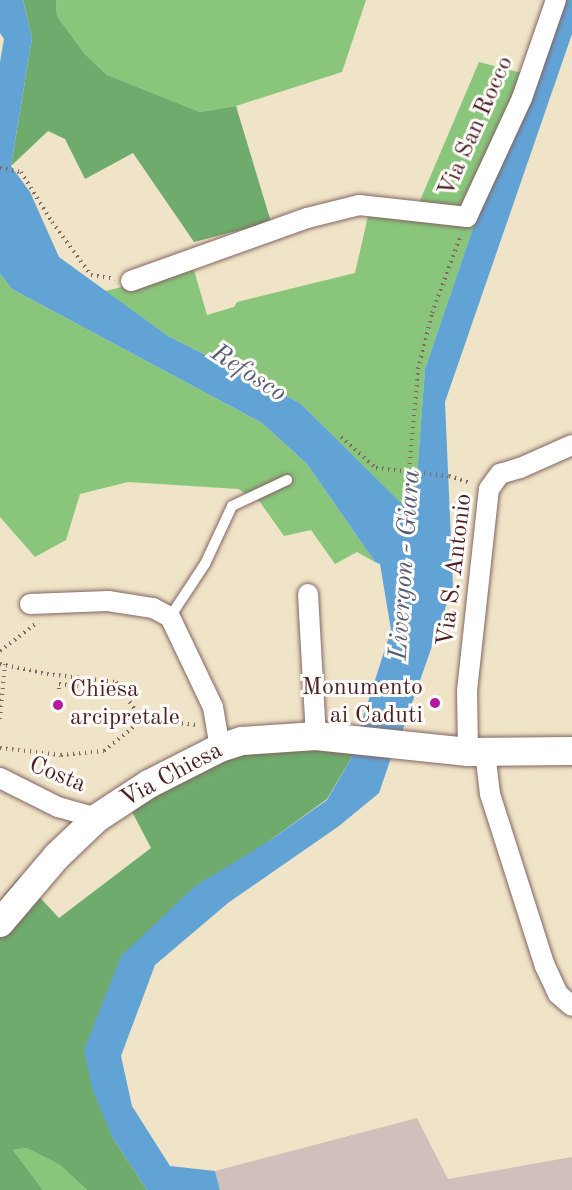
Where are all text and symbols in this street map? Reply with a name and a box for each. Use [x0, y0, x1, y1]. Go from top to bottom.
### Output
street label: Via San Rocco [433, 52, 521, 202]
water label: Refosco [204, 338, 292, 410]
water label: Livergon - Giara [384, 469, 428, 661]
street label: Via S. Antonio [432, 492, 480, 648]
place label: Monumento ai Caduti [302, 675, 423, 731]
place label: Chiesa arcipretale [70, 677, 180, 733]
marker: Monumento ai Caduti [428, 696, 442, 710]
marker: Chiesa arcipretale [51, 698, 65, 712]
street label: Via Chiesa [116, 737, 228, 815]
street label: Costa [24, 752, 90, 800]

